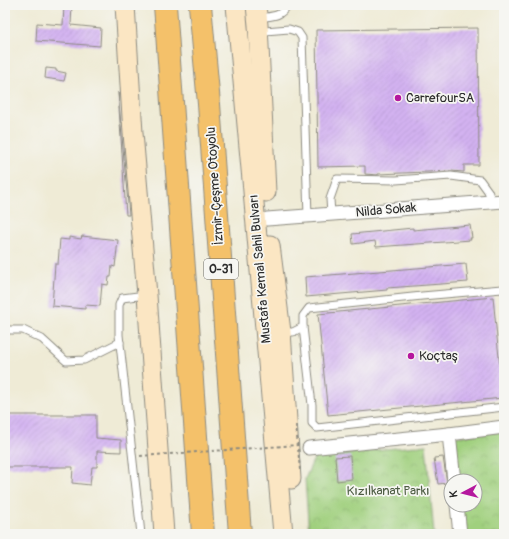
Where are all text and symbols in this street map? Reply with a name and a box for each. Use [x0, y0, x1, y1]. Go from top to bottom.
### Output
place label: CarrefourSA [406, 90, 475, 106]
marker: CarrefourSA [393, 93, 403, 103]
street label: İzmir-Çeşme Otoyolu [203, 126, 227, 246]
street label: Mustafa Kemal Sahil Bulvarı [246, 194, 274, 344]
street label: Nilda Sokak [355, 199, 418, 221]
road number: O-31 [204, 259, 238, 279]
place label: Koçtaş [419, 348, 458, 364]
marker: Koçtaş [406, 351, 416, 361]
north arrow [443, 473, 483, 513]
park label: Kızılkanat Parkı [346, 483, 430, 499]
text: K [447, 490, 460, 498]

